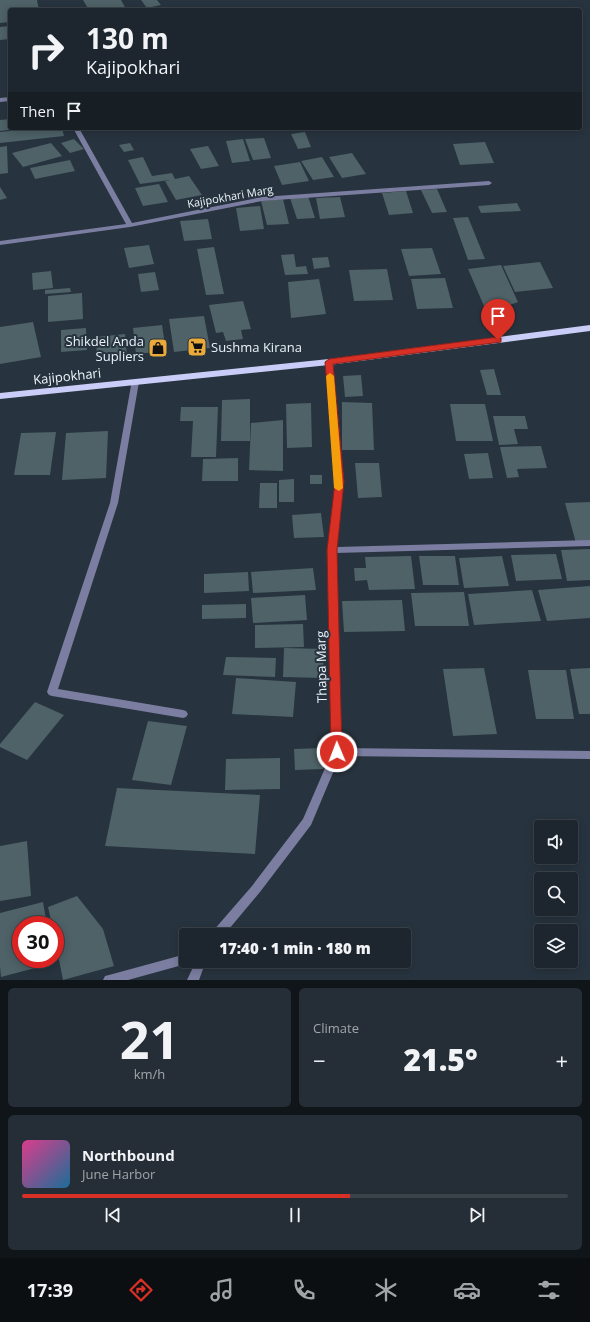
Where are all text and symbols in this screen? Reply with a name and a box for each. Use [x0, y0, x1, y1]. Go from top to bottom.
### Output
text: 130 m [86, 19, 169, 57]
icon: right [20, 24, 72, 76]
text: Kajipokhari [86, 55, 180, 79]
icon: arrive [63, 100, 85, 122]
text: Then [20, 101, 55, 121]
street label: Kajipokhari Marg [186, 181, 274, 211]
pin [481, 299, 515, 340]
icon: arrive [487, 305, 509, 327]
place label: Shikdel Anda Supliers [66, 332, 144, 365]
supermarket icon: Sushma Kirana [186, 336, 208, 358]
shop icon: Shikdel Anda Supliers [147, 337, 169, 359]
place label: Sushma Kirana [211, 338, 302, 356]
street label: Kajipokhari [32, 363, 102, 389]
street label: Thapa Marg [311, 631, 331, 703]
position arrow [316, 731, 358, 773]
map controls [534, 820, 578, 968]
button: sound [534, 820, 578, 864]
button: search [534, 872, 578, 916]
speed limit sign: 30 [12, 916, 64, 968]
button: layers [534, 924, 578, 968]
text: 17:40 · 1 min · 180 m [219, 938, 371, 958]
text: 21 [120, 1003, 179, 1074]
text: Climate [313, 1019, 359, 1037]
text: 21.5° [403, 1039, 478, 1080]
text: − [313, 1045, 326, 1075]
text: + [555, 1045, 568, 1075]
text: km/h [134, 1065, 165, 1083]
text: Northbound [82, 1145, 175, 1165]
text: June Harbor [82, 1165, 155, 1183]
icon: previous [102, 1204, 124, 1226]
icon: pause [284, 1204, 306, 1226]
icon: next [466, 1204, 488, 1226]
icon: directions [127, 1276, 155, 1304]
icon: music [208, 1276, 236, 1304]
icon: phone [290, 1276, 318, 1304]
icon: climate [372, 1276, 400, 1304]
icon: car [453, 1276, 481, 1304]
icon: filters [535, 1276, 563, 1304]
text: 17:39 [27, 1278, 73, 1302]

